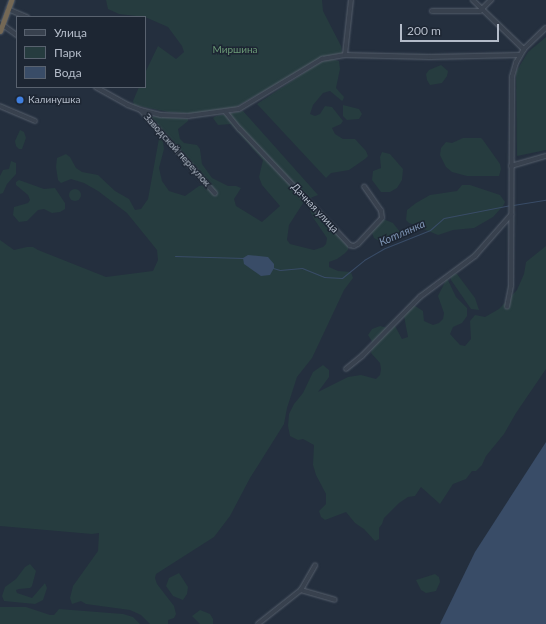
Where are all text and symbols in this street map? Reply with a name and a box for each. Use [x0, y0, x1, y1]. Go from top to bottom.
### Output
legend [16, 16, 146, 88]
scale bar [402, 16, 501, 42]
text: 200 m [407, 23, 441, 38]
text: Улица [54, 25, 87, 40]
park label: Миршина [212, 44, 258, 56]
text: Парк [54, 45, 82, 60]
text: Вода [54, 65, 82, 80]
place label: Калинушка [28, 94, 80, 106]
marker: Калинушка [15, 95, 25, 105]
street label: Заводской переулок [141, 111, 213, 189]
street label: Дачная улица [289, 181, 341, 235]
water label: Котлянка [377, 217, 427, 249]

